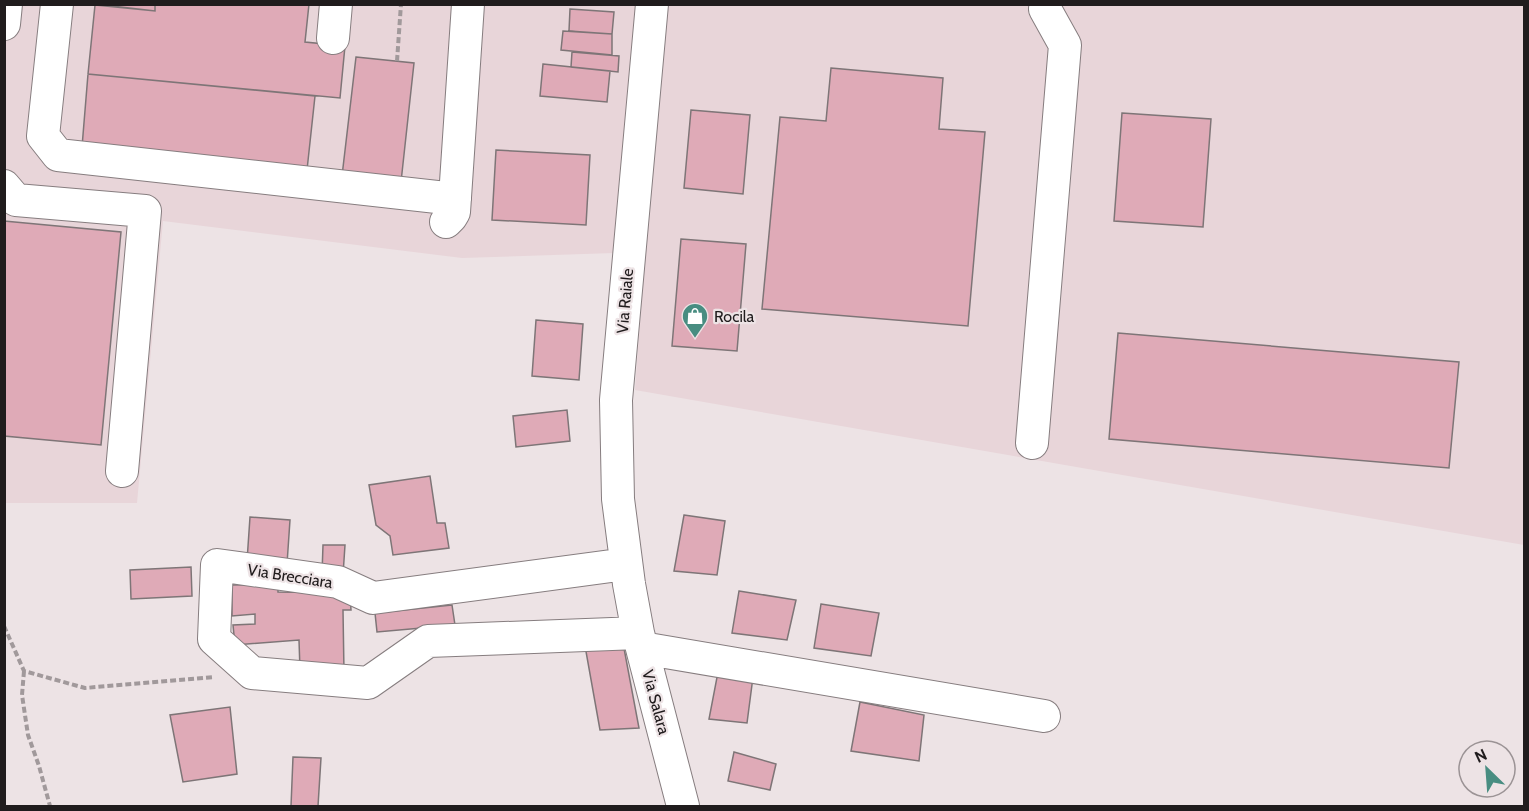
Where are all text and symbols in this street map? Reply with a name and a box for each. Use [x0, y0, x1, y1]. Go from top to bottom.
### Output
street label: Via Raiale [613, 268, 637, 334]
shop icon: Rocila [680, 301, 710, 339]
place label: Rocila [714, 307, 755, 326]
street label: Via Brecciara [246, 560, 334, 592]
street label: Via Salara [638, 668, 674, 737]
north arrow [1457, 739, 1517, 799]
text: N [1472, 745, 1490, 767]

